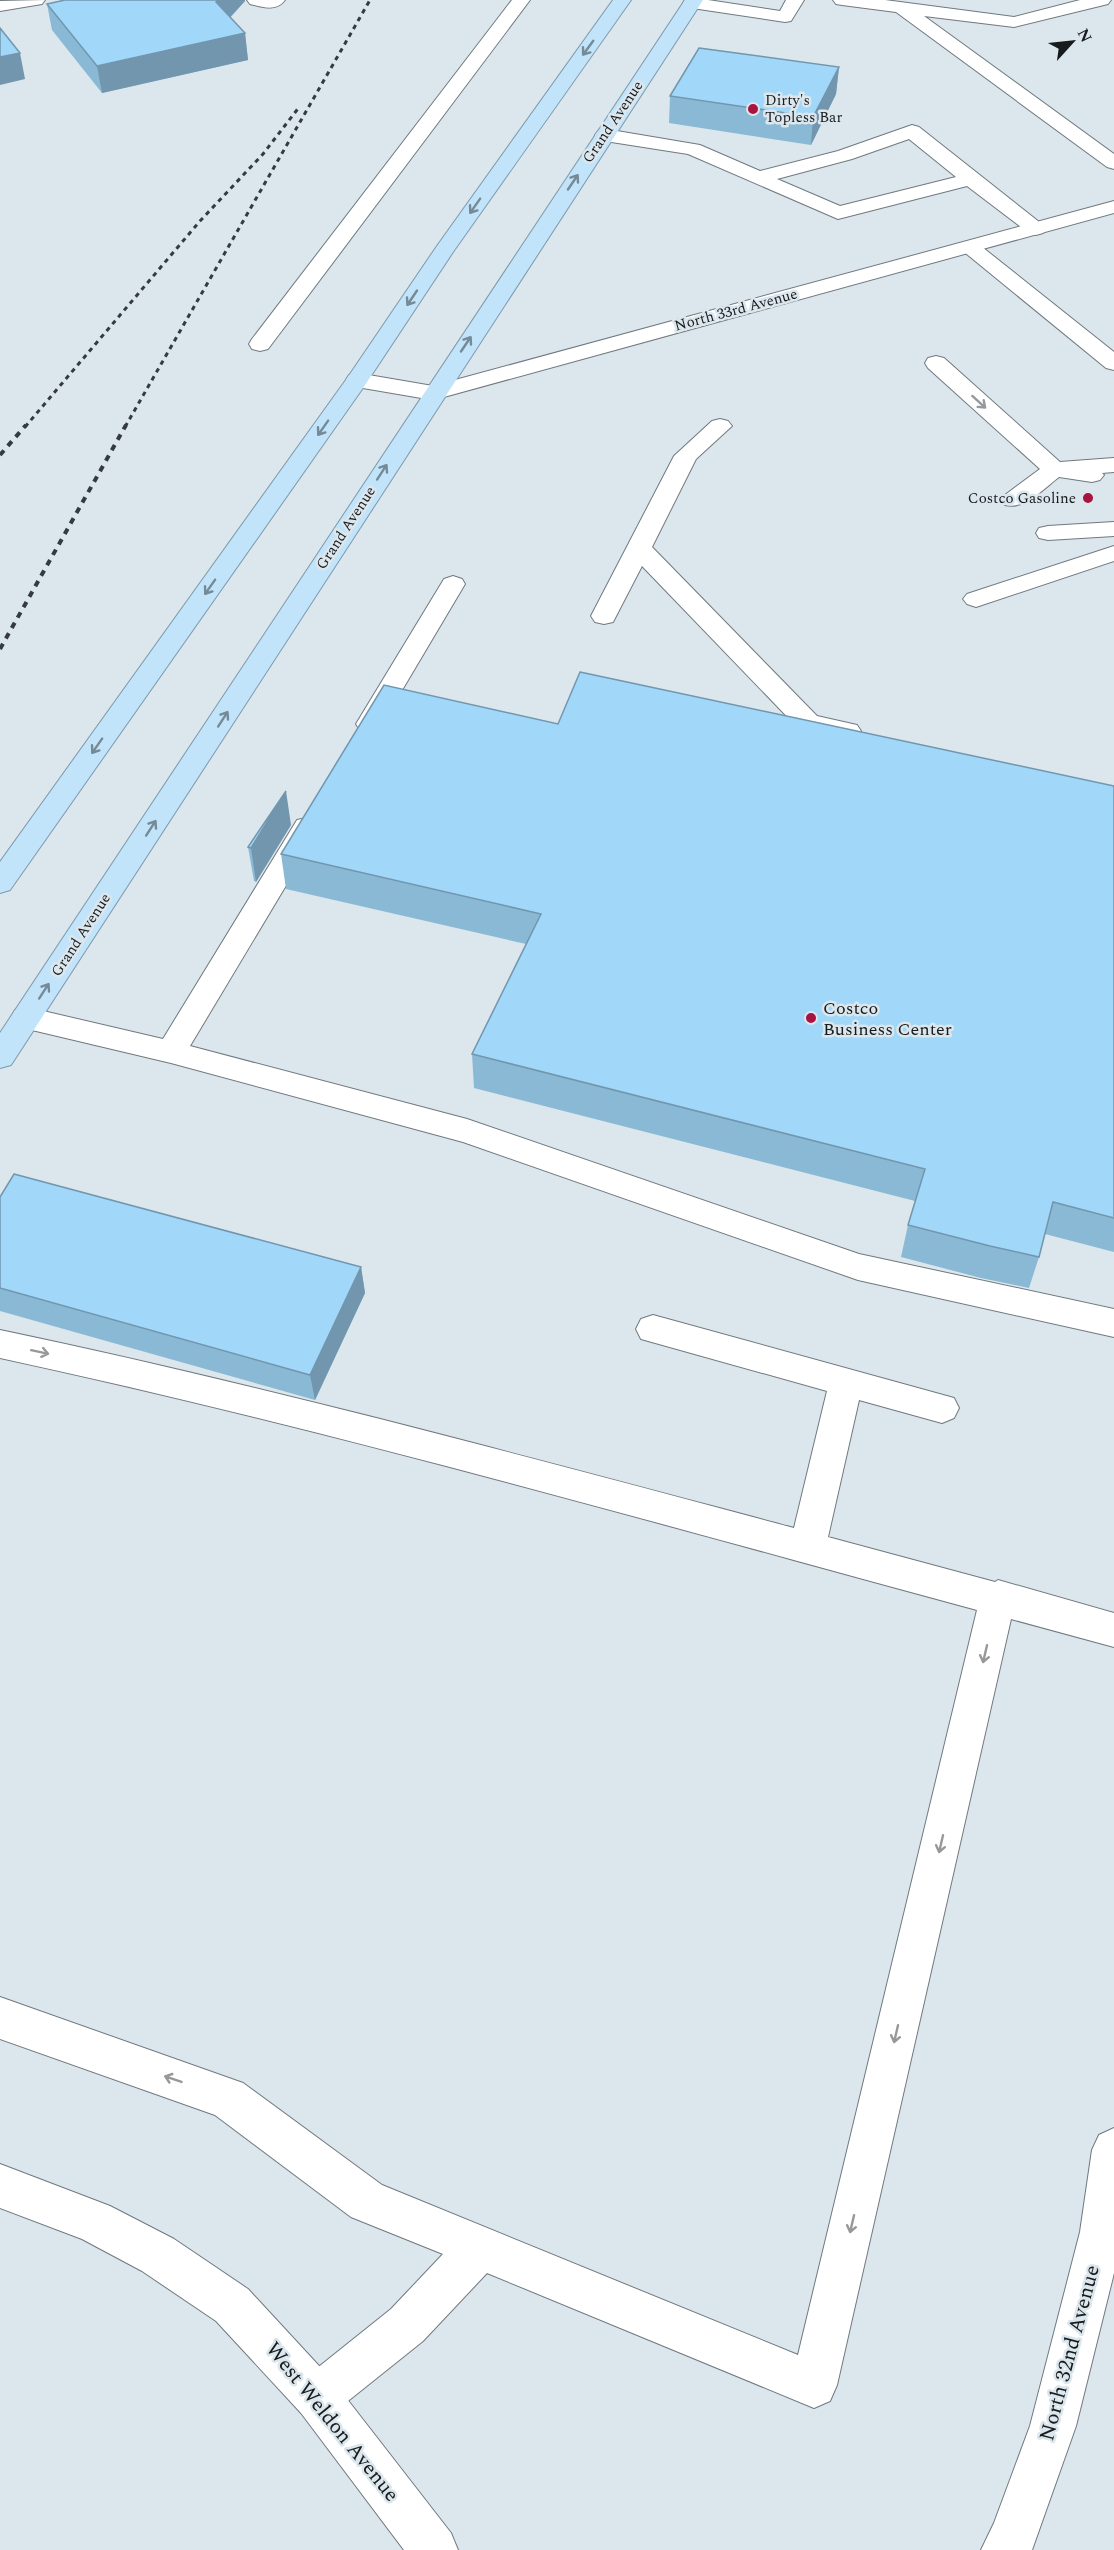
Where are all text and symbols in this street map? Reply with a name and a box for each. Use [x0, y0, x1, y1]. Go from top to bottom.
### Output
north arrow [1042, 12, 1102, 72]
text: N [1071, 24, 1098, 47]
one-way arrow [582, 39, 594, 55]
street label: Grand Avenue [577, 76, 649, 168]
place label: Dirty's Topless Bar [765, 89, 842, 129]
marker: Dirty's Topless Bar [746, 102, 760, 116]
one-way arrow [568, 174, 580, 191]
one-way arrow [469, 198, 481, 214]
street label: North 33rd Avenue [672, 283, 800, 337]
one-way arrow [406, 289, 418, 306]
one-way arrow [459, 336, 472, 353]
one-way arrow [972, 395, 987, 409]
one-way arrow [317, 419, 329, 435]
one-way arrow [375, 464, 388, 481]
street label: Grand Avenue [310, 482, 382, 574]
place label: Costco Gasoline [968, 487, 1076, 510]
marker: Costco Gasoline [1081, 491, 1095, 505]
one-way arrow [204, 578, 216, 594]
one-way arrow [216, 711, 229, 728]
one-way arrow [91, 737, 104, 753]
one-way arrow [145, 820, 158, 837]
street label: Grand Avenue [45, 889, 117, 981]
one-way arrow [38, 983, 50, 1000]
place label: Costco Business Center [823, 995, 952, 1043]
marker: Costco Business Center [804, 1011, 818, 1025]
one-way arrow [30, 1347, 49, 1358]
one-way arrow [979, 1644, 990, 1663]
one-way arrow [934, 1834, 946, 1853]
one-way arrow [890, 2024, 902, 2043]
one-way arrow [164, 2072, 183, 2083]
one-way arrow [846, 2214, 857, 2233]
street label: North 32nd Avenue [1031, 2261, 1109, 2445]
street label: West Weldon Avenue [257, 2335, 407, 2509]

